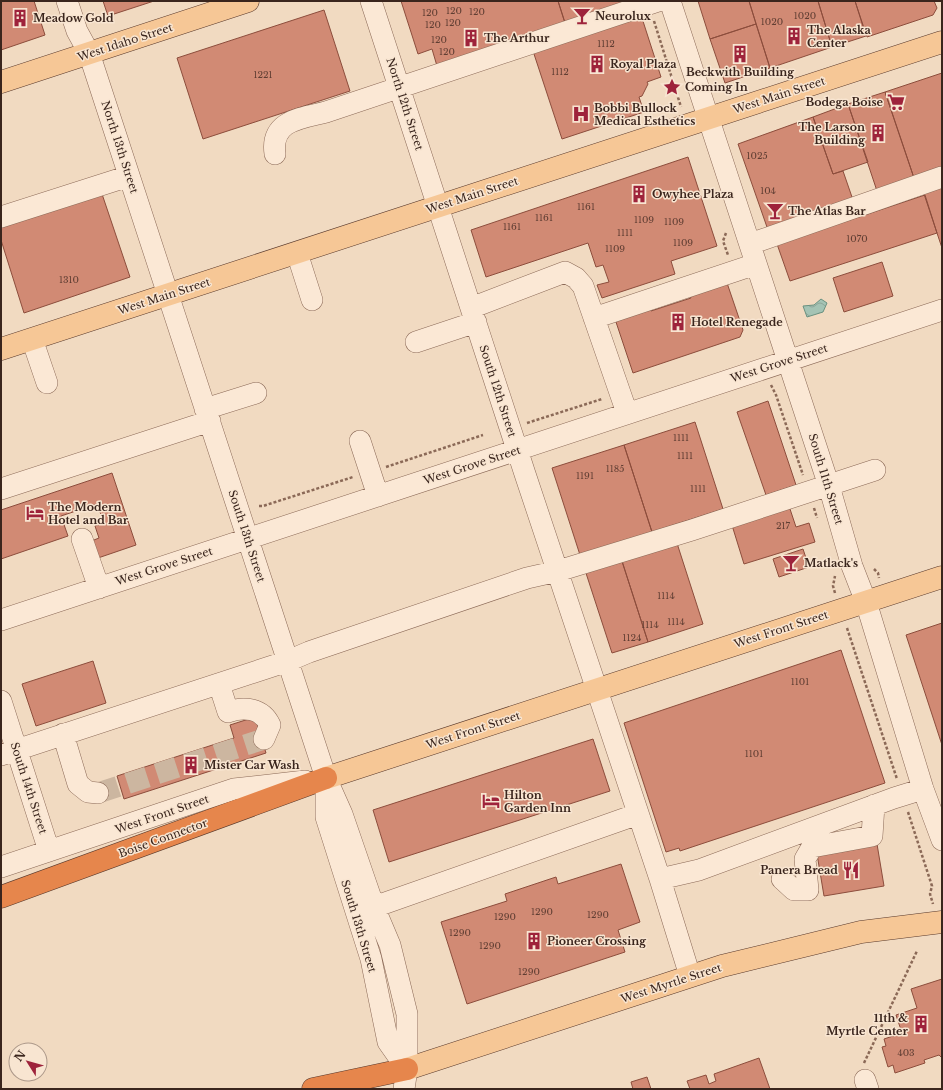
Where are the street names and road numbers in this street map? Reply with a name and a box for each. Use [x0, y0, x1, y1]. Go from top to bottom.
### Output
street label: West Idaho Street [75, 20, 175, 64]
street label: North 12th Street [383, 56, 427, 153]
street label: West Main Street [730, 73, 828, 117]
street label: North 13th Street [98, 99, 142, 196]
street label: West Main Street [423, 173, 521, 217]
street label: West Main Street [115, 274, 213, 318]
street label: West Grove Street [728, 340, 830, 386]
street label: South 12th Street [476, 343, 520, 440]
street label: South 11th Street [806, 432, 847, 527]
street label: West Grove Street [421, 442, 523, 488]
street label: South 13th Street [225, 488, 269, 585]
street label: West Grove Street [113, 543, 215, 589]
street label: West Front Street [731, 607, 831, 651]
street label: West Front Street [423, 708, 523, 752]
street label: South 14th Street [8, 740, 51, 837]
street label: West Front Street [112, 791, 212, 837]
street label: Boise Connector [117, 815, 210, 861]
street label: South 13th Street [338, 878, 380, 975]
street label: West Myrtle Street [618, 960, 724, 1006]

